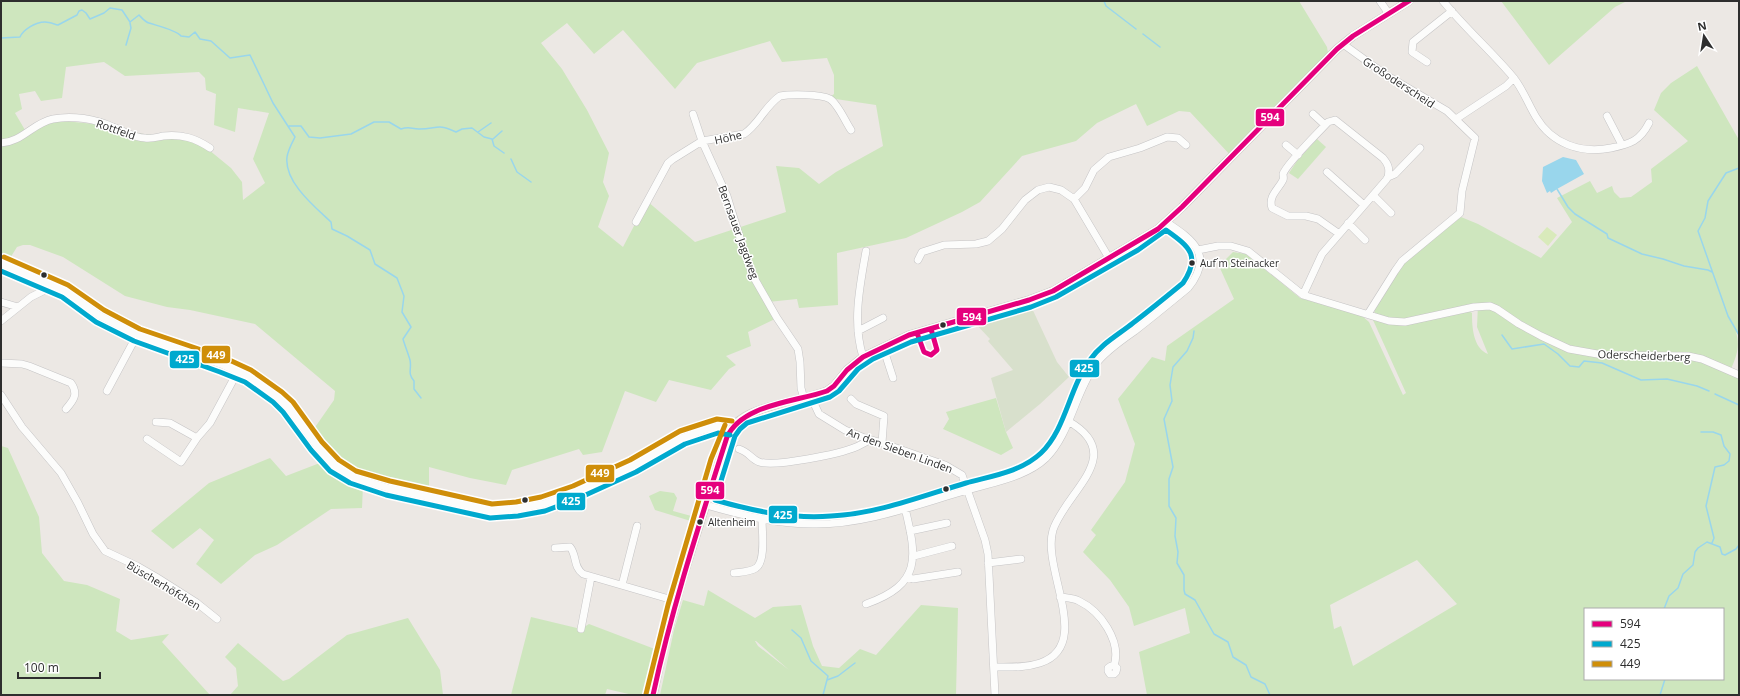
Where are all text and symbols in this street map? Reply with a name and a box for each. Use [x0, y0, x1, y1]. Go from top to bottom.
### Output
north arrow [1684, 16, 1724, 56]
text: N [1696, 17, 1708, 34]
street label: Großoderscheid [1360, 53, 1438, 111]
line badge: 594 [1255, 108, 1285, 127]
text: 594 [1261, 109, 1280, 124]
street label: Rottfeld [94, 115, 138, 143]
street label: Höhe [713, 127, 743, 147]
street label: Bernsauer Jagdweg [715, 183, 763, 281]
place label: Auf´m Steinacker [1200, 256, 1279, 270]
marker: Auf´m Steinacker [1187, 258, 1197, 268]
unlabelled marker [39, 270, 49, 280]
line badge: 594 [956, 307, 987, 326]
text: 594 [963, 309, 982, 324]
unlabelled marker [938, 320, 948, 330]
line badge: 449 [201, 345, 231, 364]
street label: Oderscheiderberg [1597, 346, 1691, 364]
text: 449 [207, 347, 225, 362]
line badge: 425 [169, 350, 200, 369]
text: 425 [176, 351, 194, 366]
line badge: 425 [1069, 359, 1100, 378]
text: 425 [1075, 360, 1093, 375]
street label: An den Sieben Linden [845, 424, 955, 476]
line badge: 449 [585, 464, 615, 483]
text: 449 [591, 465, 609, 480]
line badge: 594 [695, 481, 725, 500]
text: 594 [701, 482, 720, 497]
unlabelled marker [941, 484, 951, 494]
line badge: 425 [556, 492, 586, 511]
text: 425 [562, 493, 580, 508]
unlabelled marker [520, 495, 530, 505]
line badge: 425 [768, 505, 798, 524]
text: 425 [774, 507, 792, 522]
place label: Altenheim [708, 515, 756, 529]
marker: Altenheim [695, 517, 705, 527]
street label: Büscherhöfchen [124, 557, 204, 613]
legend [1584, 608, 1724, 680]
text: 594 [1620, 615, 1641, 632]
text: 425 [1620, 635, 1641, 652]
scale bar [18, 654, 100, 680]
text: 449 [1620, 655, 1641, 672]
text: 100 m [24, 659, 59, 676]

